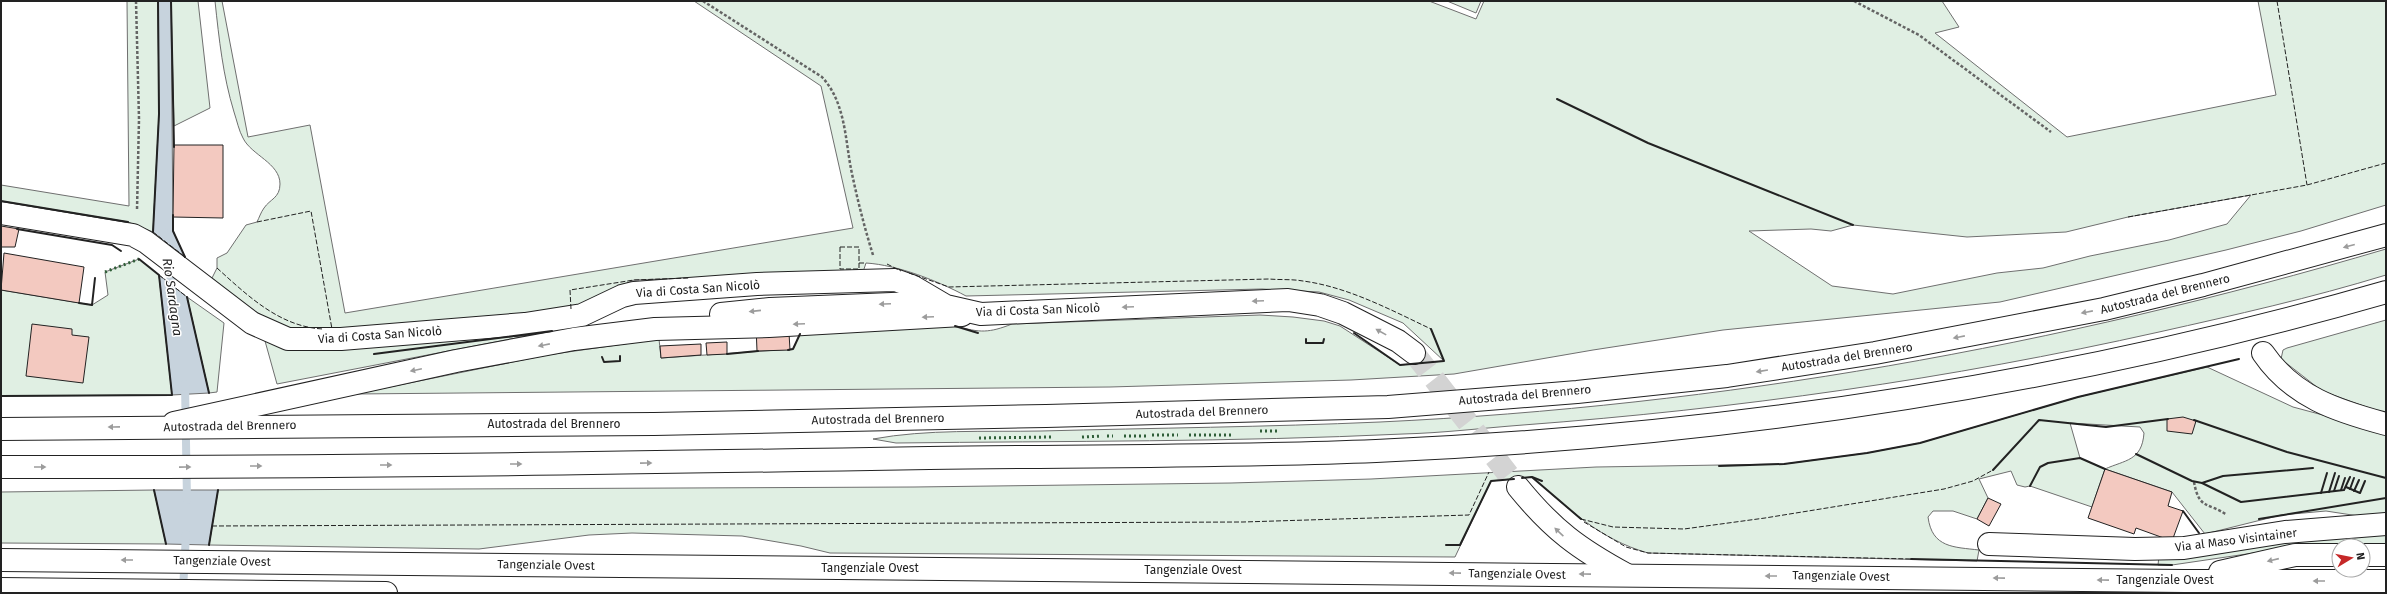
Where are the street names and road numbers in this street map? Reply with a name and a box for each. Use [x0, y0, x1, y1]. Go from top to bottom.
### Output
street label: Autostrada del Brennero [2099, 271, 2231, 317]
street label: Via di Costa San Nicolò [635, 278, 761, 300]
street label: Via di Costa San Nicolò [976, 301, 1100, 319]
street label: Via di Costa San Nicolò [317, 324, 443, 346]
street label: Autostrada del Brennero [1780, 340, 1914, 374]
street label: Autostrada del Brennero [1458, 382, 1592, 408]
street label: Autostrada del Brennero [1135, 403, 1269, 421]
street label: Autostrada del Brennero [811, 411, 945, 427]
street label: Autostrada del Brennero [488, 417, 621, 431]
street label: Autostrada del Brennero [163, 418, 297, 434]
street label: Via al Maso Visintainer [2174, 526, 2298, 554]
street label: Tangenziale Ovest [173, 553, 272, 569]
street label: Tangenziale Ovest [497, 557, 596, 573]
street label: Tangenziale Ovest [821, 561, 919, 575]
street label: Tangenziale Ovest [1144, 563, 1242, 577]
street label: Tangenziale Ovest [1468, 566, 1567, 582]
street label: Tangenziale Ovest [1792, 568, 1891, 584]
street label: Tangenziale Ovest [2116, 573, 2214, 587]

